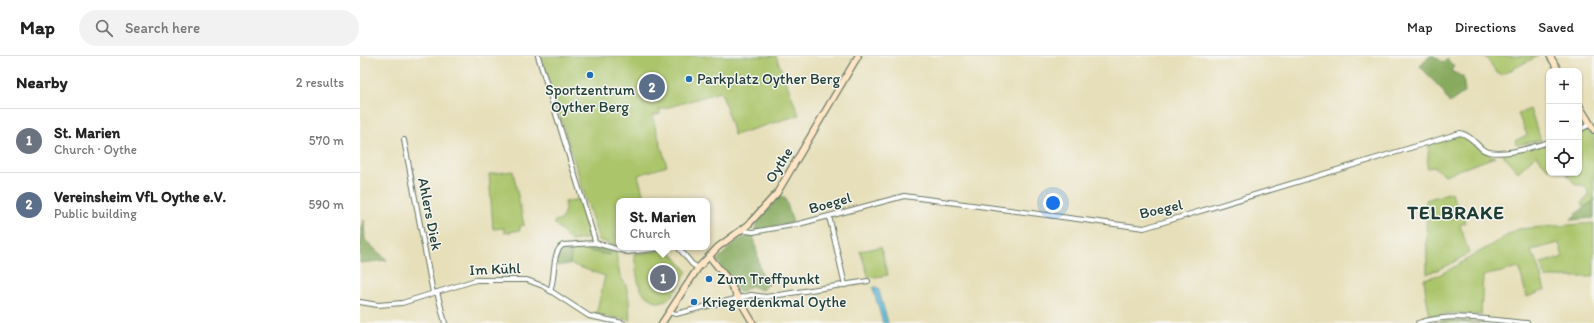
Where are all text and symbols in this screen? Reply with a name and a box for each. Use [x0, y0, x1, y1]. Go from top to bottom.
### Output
search box [79, 10, 359, 46]
text: Map [20, 16, 55, 39]
icon: search [93, 17, 115, 39]
text: Search here [125, 19, 200, 37]
text: Map [1407, 19, 1433, 36]
text: Directions [1455, 19, 1516, 36]
text: Saved [1538, 19, 1574, 36]
map controls [1546, 68, 1582, 176]
button: + [1546, 68, 1582, 104]
marker: Sportzentrum Oyther Berg [585, 70, 595, 80]
place label: Parkplatz Oyther Berg [697, 70, 840, 88]
text: Nearby [16, 72, 68, 92]
pin: 2 [639, 72, 665, 102]
marker: Parkplatz Oyther Berg [684, 74, 694, 84]
text: 2 results [296, 75, 344, 90]
place label: Sportzentrum Oyther Berg [545, 81, 635, 116]
button: − [1546, 104, 1582, 140]
text: St. Marien [54, 124, 120, 142]
text: 1 [26, 133, 32, 148]
text: 570 m [309, 133, 344, 148]
button: locate [1546, 140, 1582, 176]
text: Church · Oythe [54, 142, 137, 157]
street label: Oythe [761, 144, 797, 186]
street label: Ahlers Diek [414, 176, 446, 252]
text: Vereinsheim VfL Oythe e.V. [54, 188, 226, 206]
street label: Boegel [807, 188, 854, 218]
your location [1043, 193, 1063, 213]
street label: Boegel [1138, 195, 1185, 223]
text: 2 [26, 197, 32, 212]
text: 590 m [309, 197, 344, 212]
popup [616, 198, 710, 250]
district label: TELBRAKE [1406, 201, 1505, 224]
text: Public building [54, 206, 137, 221]
text: St. Marien [630, 208, 696, 226]
text: Church [630, 226, 670, 241]
street label: Im Kühl [469, 259, 522, 279]
pin: 1 [650, 263, 676, 293]
place label: Zum Treffpunkt [717, 270, 820, 288]
marker: Zum Treffpunkt [704, 274, 714, 284]
place label: Kriegerdenkmal Oythe [702, 293, 846, 311]
marker: Kriegerdenkmal Oythe [689, 297, 699, 307]

